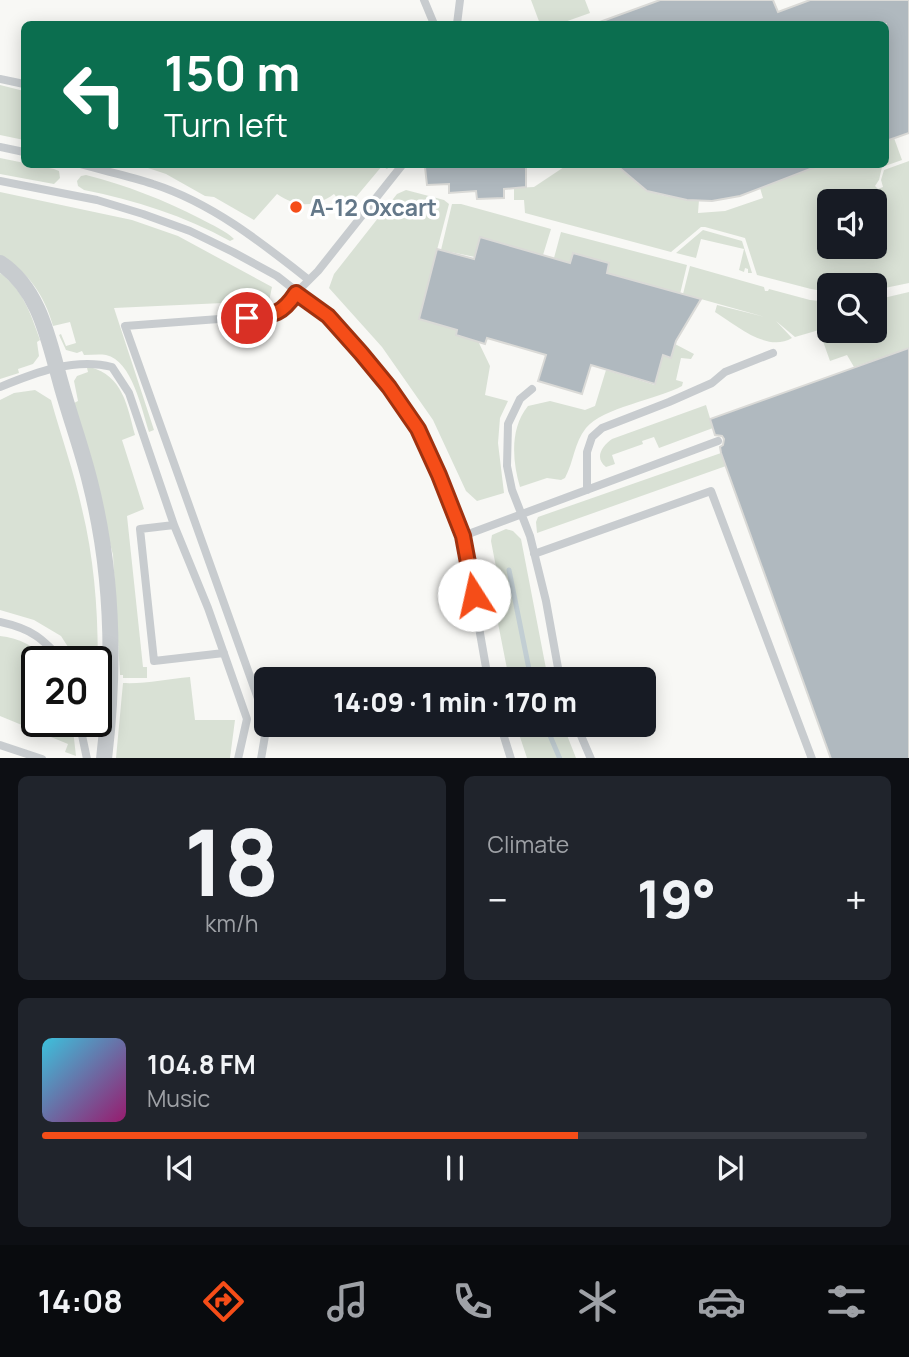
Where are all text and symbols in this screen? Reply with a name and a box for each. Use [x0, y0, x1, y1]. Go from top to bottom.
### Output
text: 150 m [164, 39, 300, 106]
icon: left [49, 49, 140, 140]
text: Turn left [164, 103, 288, 147]
map controls [817, 189, 887, 343]
button: sound [817, 189, 887, 259]
place label: A-12 Oxcart [310, 191, 437, 223]
marker: A-12 Oxcart [288, 199, 304, 215]
button: search [817, 273, 887, 343]
pin [217, 288, 277, 348]
icon: arrive [228, 299, 266, 337]
position arrow [437, 558, 511, 632]
speed limit sign: 20 [21, 646, 112, 737]
text: 14:09 · 1 min · 170 m [333, 684, 577, 720]
text: 18 [184, 799, 280, 923]
text: Climate [488, 828, 569, 860]
text: 19° [637, 863, 716, 934]
text: − [488, 873, 508, 925]
text: + [845, 873, 867, 925]
text: km/h [205, 907, 259, 939]
text: 104.8 FM [147, 1046, 256, 1082]
text: Music [147, 1082, 210, 1114]
icon: previous [161, 1149, 199, 1187]
icon: pause [436, 1149, 474, 1187]
icon: next [711, 1149, 749, 1187]
icon: directions [199, 1277, 248, 1326]
icon: music [323, 1277, 372, 1326]
icon: phone [448, 1277, 497, 1326]
icon: climate [573, 1277, 622, 1326]
icon: car [697, 1277, 746, 1326]
icon: filters [822, 1277, 871, 1326]
text: 14:08 [38, 1279, 123, 1323]

